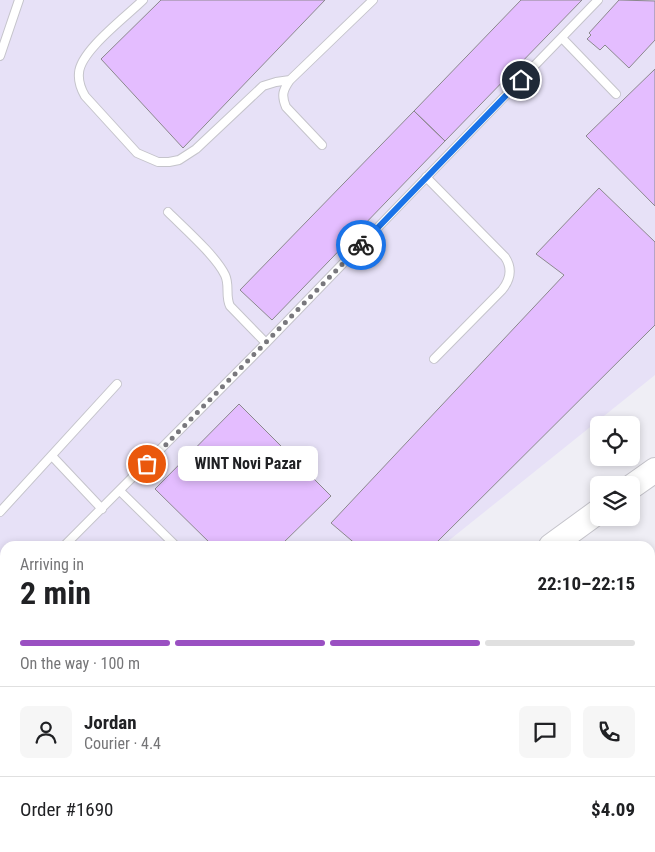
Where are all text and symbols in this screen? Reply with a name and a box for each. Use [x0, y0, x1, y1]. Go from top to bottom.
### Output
pin [500, 59, 542, 101]
icon: home [507, 66, 535, 94]
courier [336, 220, 386, 270]
icon: bike [347, 231, 375, 259]
map controls [590, 416, 640, 526]
button: locate [590, 416, 640, 466]
pin [126, 443, 168, 485]
callout: WINT Novi Pazar [177, 446, 317, 482]
icon: bag [133, 450, 161, 478]
text: WINT Novi Pazar [195, 454, 301, 473]
button: layers [590, 476, 640, 526]
text: Arriving in [20, 555, 84, 574]
text: 22:10–22:15 [537, 572, 635, 595]
text: 2 min [20, 574, 91, 612]
text: On the way · 100 m [20, 654, 140, 673]
button: person [20, 706, 72, 758]
button: chat [519, 706, 571, 758]
button: phone [583, 706, 635, 758]
text: Jordan [84, 711, 137, 734]
text: Courier · 4.4 [84, 734, 161, 753]
text: Order #1690 [20, 798, 113, 821]
text: $4.09 [591, 798, 635, 821]

